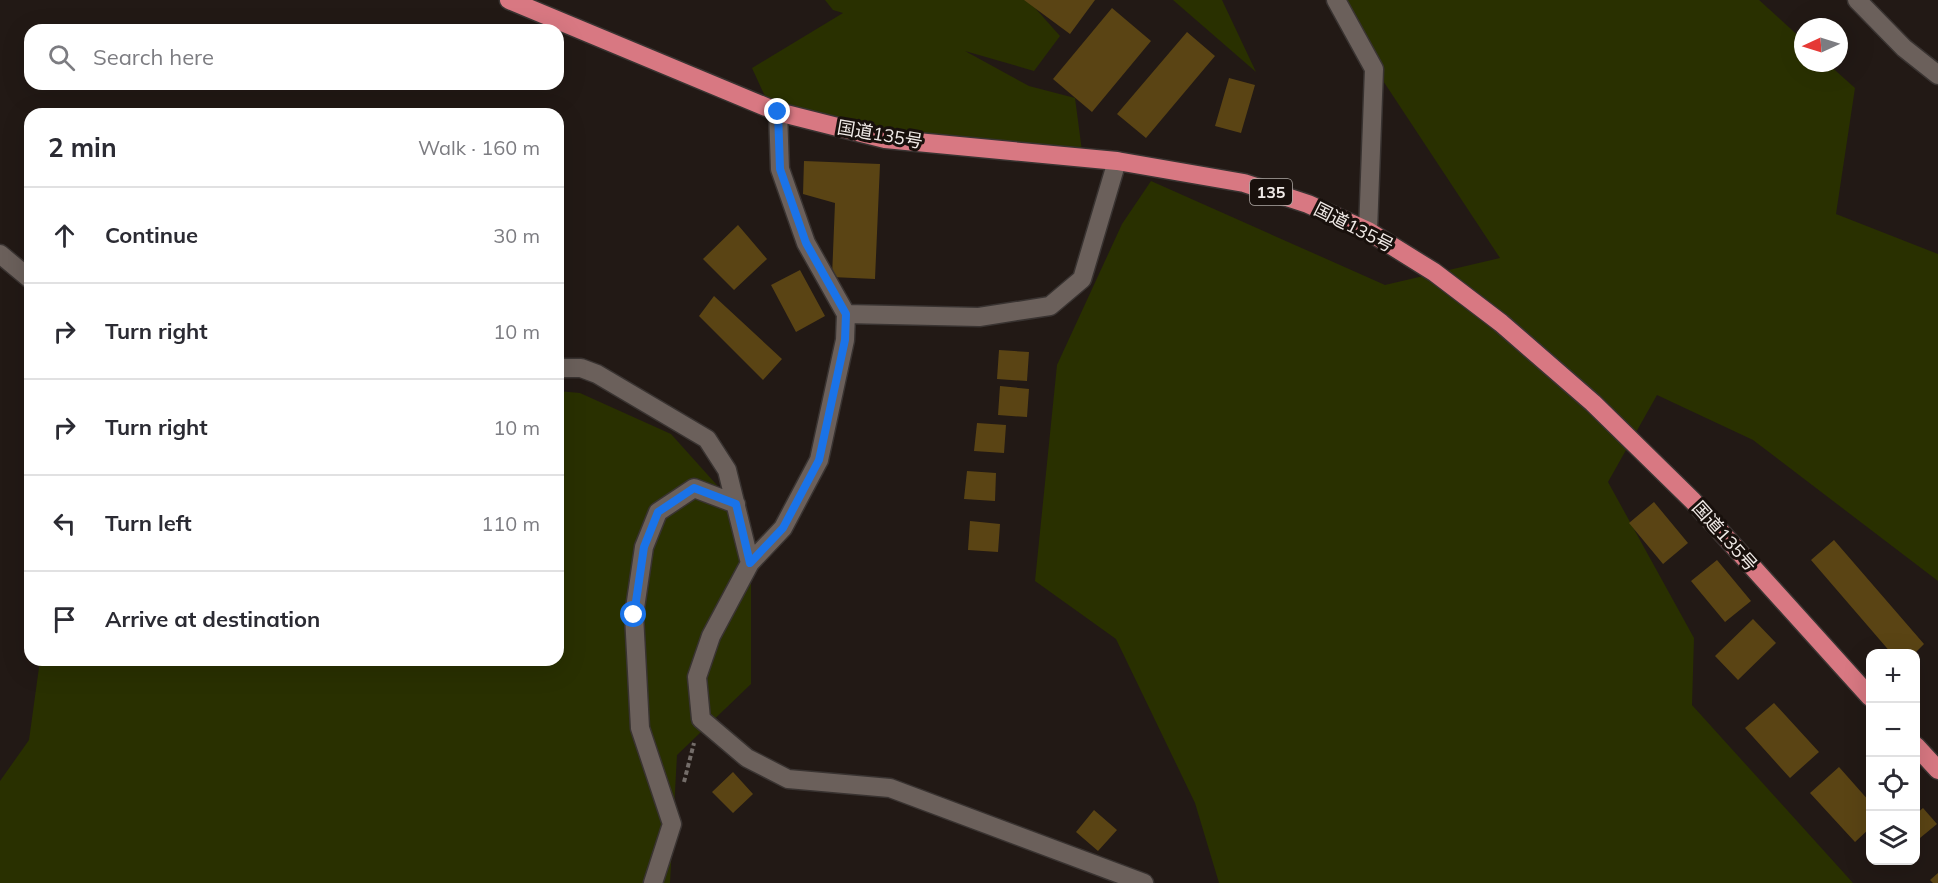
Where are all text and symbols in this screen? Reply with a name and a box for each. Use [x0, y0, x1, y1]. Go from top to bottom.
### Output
north arrow [1794, 18, 1848, 72]
search box [24, 24, 564, 90]
icon: search [45, 41, 78, 74]
text: Search here [93, 43, 214, 71]
route end [764, 98, 790, 124]
street label: 国道135号 [835, 115, 925, 153]
text: 2 min [48, 131, 117, 164]
text: Walk · 160 m [418, 135, 540, 160]
road number: 135 [1250, 179, 1292, 205]
street label: 国道135号 [1310, 197, 1398, 257]
icon: ahead [48, 219, 81, 252]
text: Continue [105, 221, 198, 249]
text: 30 m [493, 223, 540, 248]
icon: right [48, 315, 81, 348]
text: Turn right [105, 317, 208, 345]
text: 10 m [493, 319, 540, 344]
icon: right [48, 411, 81, 444]
text: Turn right [105, 413, 208, 441]
text: 10 m [493, 415, 540, 440]
street label: 国道135号 [1688, 496, 1762, 576]
icon: left [48, 507, 81, 540]
text: Turn left [105, 509, 192, 537]
text: 110 m [481, 511, 540, 536]
route start [620, 601, 646, 627]
icon: arrive [48, 603, 81, 636]
text: Arrive at destination [105, 605, 320, 633]
map controls [1866, 649, 1920, 865]
button: + [1866, 649, 1920, 703]
button: − [1866, 703, 1920, 757]
button: locate [1866, 757, 1920, 811]
button: layers [1866, 811, 1920, 865]

